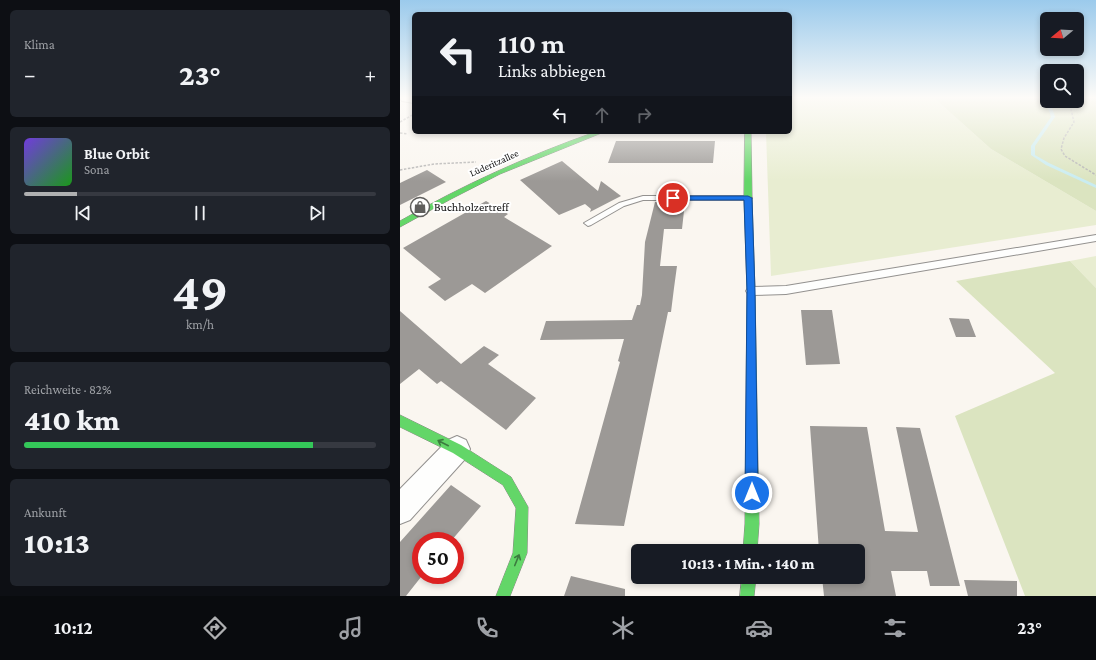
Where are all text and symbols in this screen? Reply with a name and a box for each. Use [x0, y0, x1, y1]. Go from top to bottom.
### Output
north arrow [1040, 12, 1084, 56]
map controls [1040, 12, 1084, 108]
icon: left [432, 28, 484, 80]
text: 110 m [498, 28, 565, 59]
text: Klima [24, 37, 55, 52]
text: 23° [179, 58, 221, 91]
text: Links abbiegen [498, 61, 606, 81]
text: − [24, 62, 36, 87]
text: + [364, 62, 376, 87]
button: search [1040, 64, 1084, 108]
icon: left [549, 104, 571, 126]
icon: ahead [591, 104, 613, 126]
icon: right [633, 104, 655, 126]
text: Blue Orbit [84, 146, 150, 162]
street label: Lüderitzallee [468, 147, 521, 179]
text: Sona [84, 162, 110, 177]
pin [656, 181, 690, 215]
icon: arrive [662, 187, 684, 209]
shop icon: Buchholzertreff [409, 196, 431, 218]
place label: Buchholzertreff [434, 200, 510, 214]
icon: previous [72, 202, 94, 224]
icon: pause [189, 202, 211, 224]
icon: next [306, 202, 328, 224]
text: 49 [172, 262, 228, 320]
text: km/h [186, 317, 214, 332]
text: Reichweite · 82% [24, 382, 112, 397]
text: 410 km [24, 403, 120, 436]
one-way arrow [437, 438, 449, 446]
position arrow [731, 472, 773, 514]
text: Ankunft [24, 505, 67, 520]
text: 10:13 [24, 526, 90, 559]
speed limit sign: 50 [412, 532, 464, 584]
one-way arrow [514, 554, 521, 566]
text: 10:13 · 1 Min. · 140 m [682, 556, 814, 572]
icon: directions [201, 614, 229, 642]
icon: music [337, 614, 365, 642]
icon: phone [473, 614, 501, 642]
icon: climate [609, 614, 637, 642]
icon: car [745, 614, 773, 642]
icon: filters [881, 614, 909, 642]
text: 10:12 [54, 618, 93, 638]
text: 23° [1017, 618, 1042, 638]

